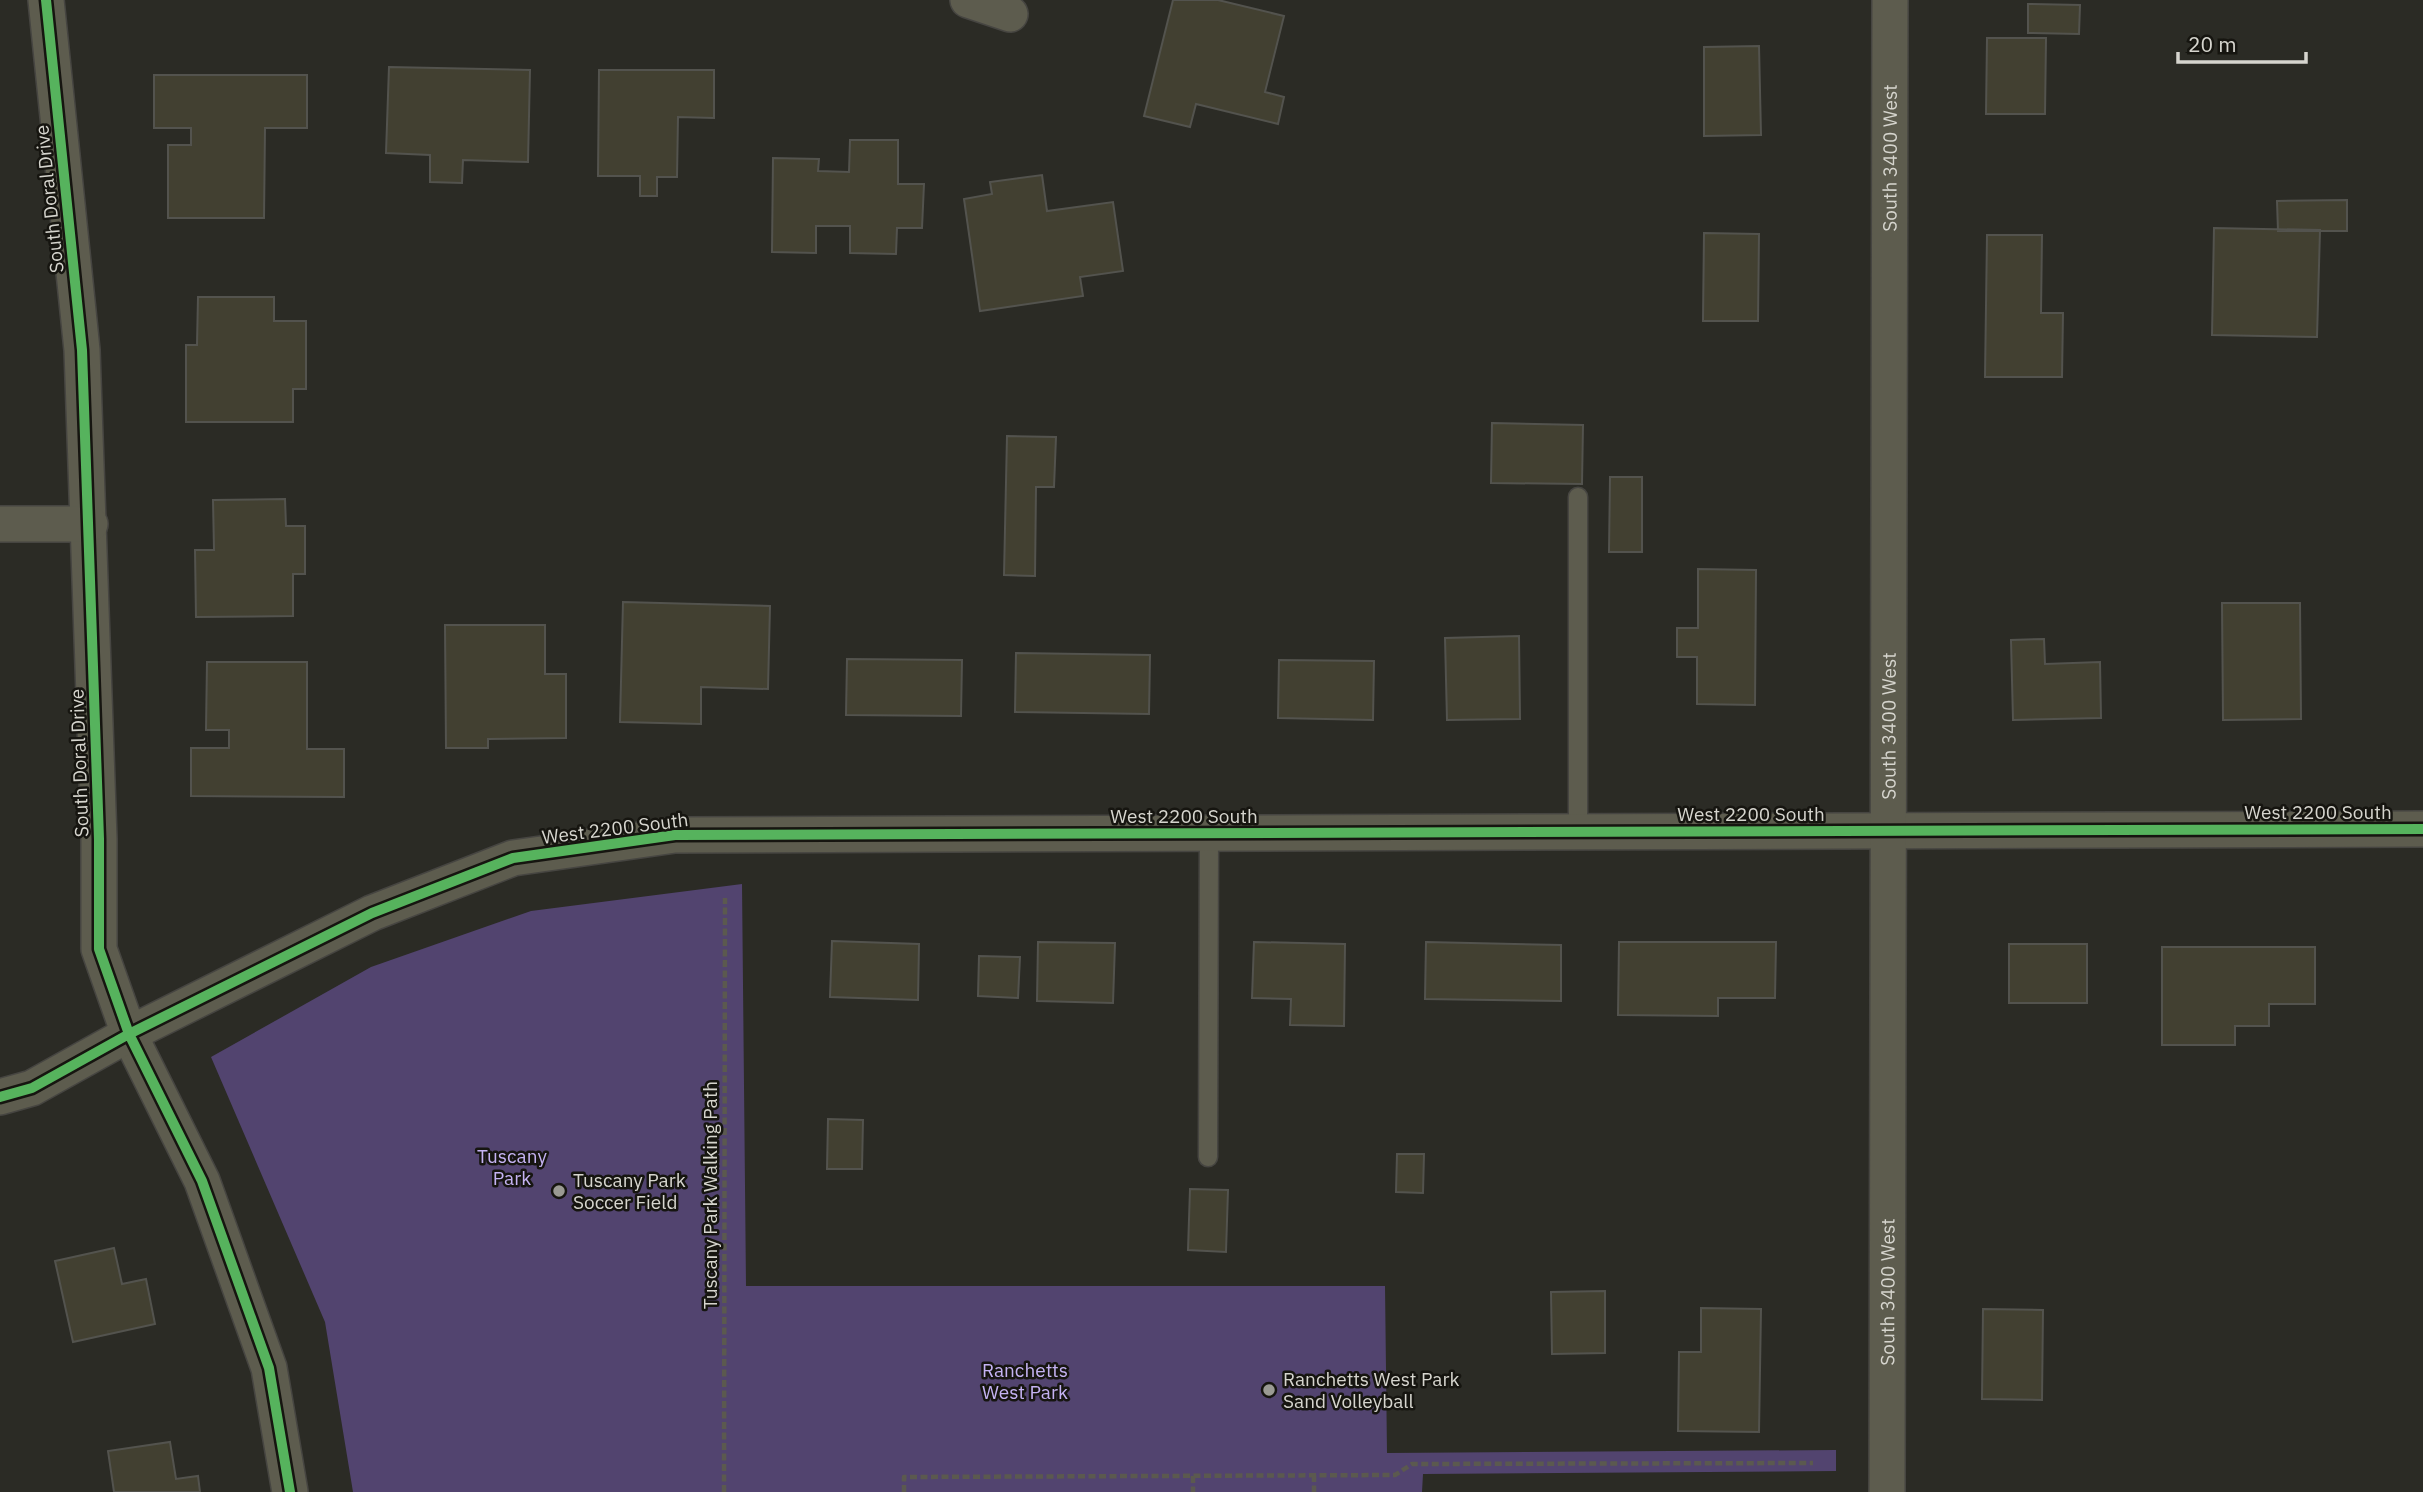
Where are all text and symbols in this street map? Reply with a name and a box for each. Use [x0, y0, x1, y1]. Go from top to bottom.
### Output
scale bar [2178, 21, 2306, 65]
text: 20 m [2188, 30, 2237, 58]
street label: South 3400 West [1878, 84, 1902, 232]
street label: South Doral Drive [29, 124, 69, 274]
street label: South 3400 West [1876, 652, 1901, 800]
street label: South Doral Drive [64, 688, 94, 838]
street label: West 2200 South [2244, 800, 2392, 824]
street label: West 2200 South [1677, 802, 1825, 826]
street label: West 2200 South [1110, 804, 1258, 828]
street label: West 2200 South [540, 807, 690, 849]
street label: Tuscany Park Walking Path [698, 1081, 722, 1309]
park label: Tuscany Park [477, 1144, 547, 1190]
place label: Tuscany Park Soccer Field [573, 1168, 686, 1214]
marker: Tuscany Park Soccer Field [551, 1183, 567, 1199]
street label: South 3400 West [1875, 1218, 1900, 1366]
park label: Ranchetts West Park [982, 1358, 1068, 1404]
place label: Ranchetts West Park Sand Volleyball [1283, 1367, 1459, 1413]
marker: Ranchetts West Park Sand Volleyball [1261, 1382, 1277, 1398]

